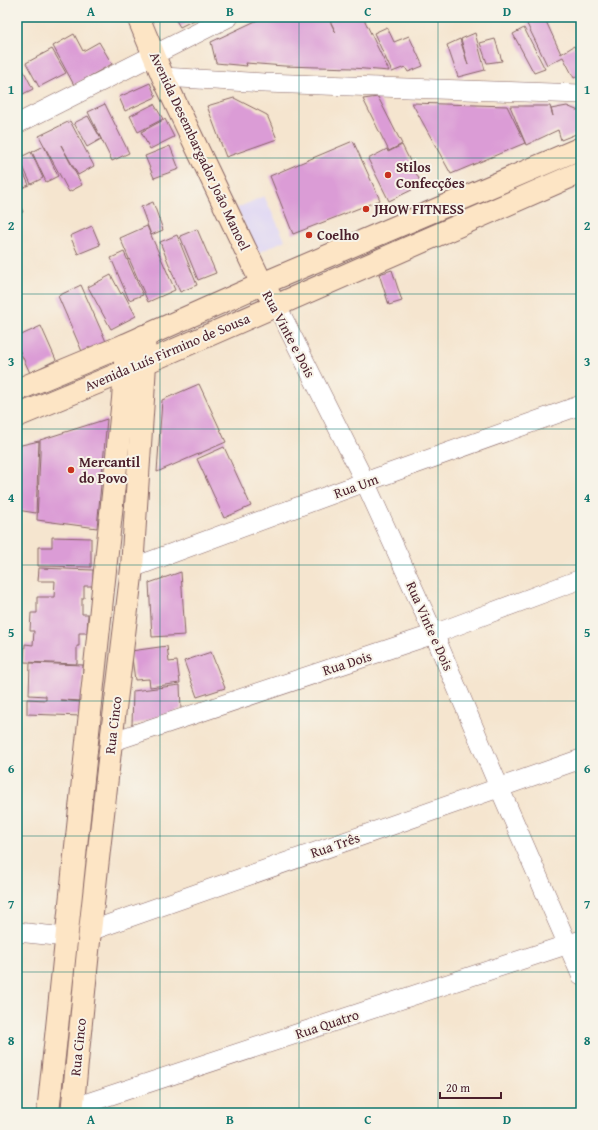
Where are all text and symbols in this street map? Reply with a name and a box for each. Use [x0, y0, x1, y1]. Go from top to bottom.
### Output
text: A [87, 2, 96, 21]
text: B [226, 2, 234, 21]
text: C [364, 2, 372, 21]
text: D [503, 2, 511, 21]
street label: Avenida Desembargador João Manoel [145, 48, 255, 254]
text: 1 [8, 80, 14, 99]
text: 1 [584, 80, 590, 99]
place label: Stilos Confecções [396, 157, 465, 193]
marker: Stilos Confecções [383, 170, 393, 180]
place label: JHOW FITNESS [372, 199, 464, 219]
marker: JHOW FITNESS [361, 204, 371, 214]
text: 2 [8, 216, 15, 235]
text: 2 [584, 216, 591, 235]
place label: Coelho [317, 225, 360, 245]
marker: Coelho [304, 230, 314, 240]
street label: Rua Vinte e Dois [258, 287, 320, 381]
street label: Avenida Luís Firmino de Sousa [81, 308, 253, 396]
text: 3 [8, 352, 14, 371]
text: 3 [584, 352, 590, 371]
place label: Mercantil do Povo [79, 452, 141, 488]
marker: Mercantil do Povo [66, 465, 76, 475]
street label: Rua Um [331, 469, 382, 503]
text: 4 [8, 488, 15, 507]
text: 4 [584, 488, 591, 507]
street label: Rua Vinte e Dois [401, 578, 459, 674]
text: 5 [8, 623, 15, 642]
text: 5 [584, 623, 591, 642]
street label: Rua Dois [320, 646, 374, 680]
street label: Rua Cinco [100, 695, 126, 755]
text: 6 [8, 759, 15, 778]
text: 6 [584, 759, 591, 778]
street label: Rua Três [308, 827, 362, 863]
text: 7 [8, 895, 15, 914]
text: 7 [584, 895, 591, 914]
street label: Rua Quatro [293, 1004, 361, 1044]
street label: Rua Cinco [65, 1017, 91, 1077]
text: 8 [8, 1031, 15, 1050]
text: 8 [584, 1031, 591, 1050]
scale bar [440, 1074, 501, 1100]
text: 20 m [446, 1079, 470, 1096]
text: A [87, 1110, 96, 1129]
text: B [226, 1110, 234, 1129]
text: C [364, 1110, 372, 1129]
text: D [503, 1110, 511, 1129]

